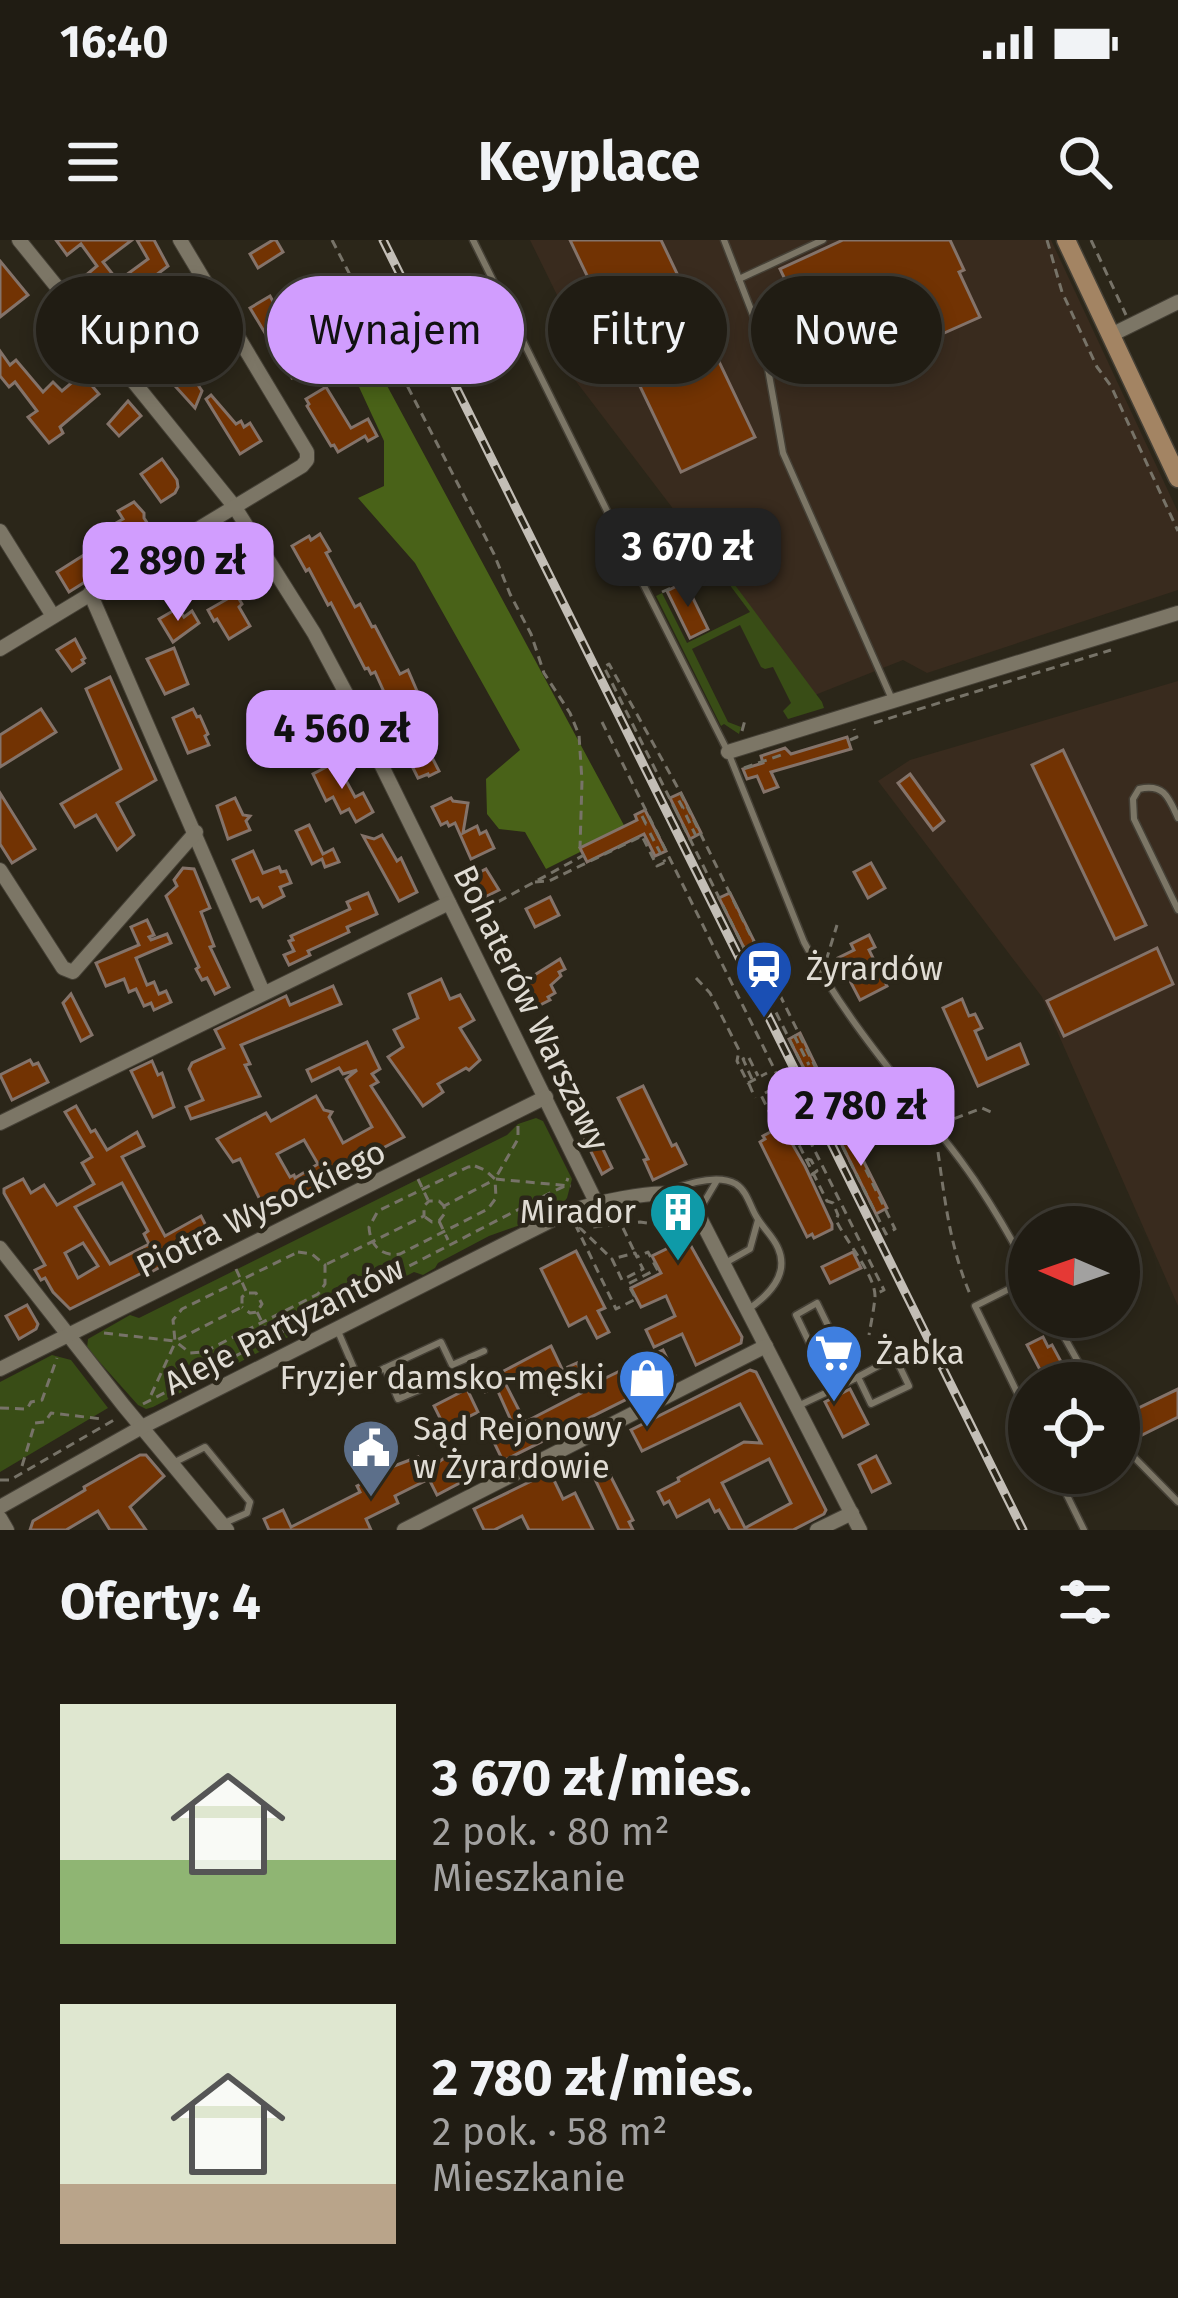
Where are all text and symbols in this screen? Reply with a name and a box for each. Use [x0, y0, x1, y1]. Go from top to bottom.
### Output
text: 16:40 [60, 15, 169, 69]
icon: menu [60, 129, 126, 195]
icon: search [1052, 129, 1118, 195]
text: Keyplace [478, 130, 700, 194]
chip: Kupno [36, 276, 243, 384]
chip: Wynajem [267, 276, 524, 384]
chip: Filtry [548, 276, 727, 384]
chip: Nowe [751, 276, 942, 384]
pin: 3 670 zł [564, 508, 812, 610]
pin: 2 890 zł [54, 522, 302, 624]
text: 3 670 zł [622, 524, 754, 570]
text: 2 890 zł [110, 538, 246, 584]
pin: 4 560 zł [218, 690, 466, 792]
text: 4 560 zł [273, 706, 411, 752]
street label: Bohaterów Warszawy [444, 859, 618, 1157]
station icon: Żyrardów [733, 938, 795, 1020]
place label: Żyrardów [806, 949, 943, 989]
pin: 2 780 zł [737, 1067, 985, 1169]
text: 2 780 zł [794, 1083, 928, 1129]
street label: Piotra Wysockiego [130, 1131, 392, 1287]
building icon: Mirador [647, 1181, 709, 1263]
place label: Mirador [520, 1192, 636, 1232]
north arrow [1008, 1206, 1140, 1338]
map controls [1008, 1206, 1140, 1494]
street label: Aleje Partyzantów [157, 1248, 411, 1404]
supermarket icon: Żabka [803, 1322, 865, 1404]
place label: Żabka [876, 1333, 965, 1373]
shop icon: Fryzjer damsko-męski [616, 1347, 678, 1429]
place label: Fryzjer damsko-męski [279, 1358, 605, 1398]
button: locate [1008, 1362, 1140, 1494]
place label: Sąd Rejonowy w Żyrardowie [413, 1409, 622, 1487]
public building icon: Sąd Rejonowy w Żyrardowie [340, 1417, 402, 1499]
icon: filters [1052, 1569, 1118, 1635]
text: Oferty: 4 [60, 1571, 261, 1633]
text: 3 670 zł/mies. [432, 1747, 752, 1809]
icon: home [156, 1752, 300, 1896]
text: 2 pok. · 80 m² [432, 1809, 670, 1855]
text: Mieszkanie [432, 1855, 626, 1901]
text: 2 780 zł/mies. [432, 2047, 754, 2109]
icon: home [156, 2052, 300, 2196]
text: 2 pok. · 58 m² [432, 2109, 667, 2155]
text: Mieszkanie [432, 2155, 626, 2201]

